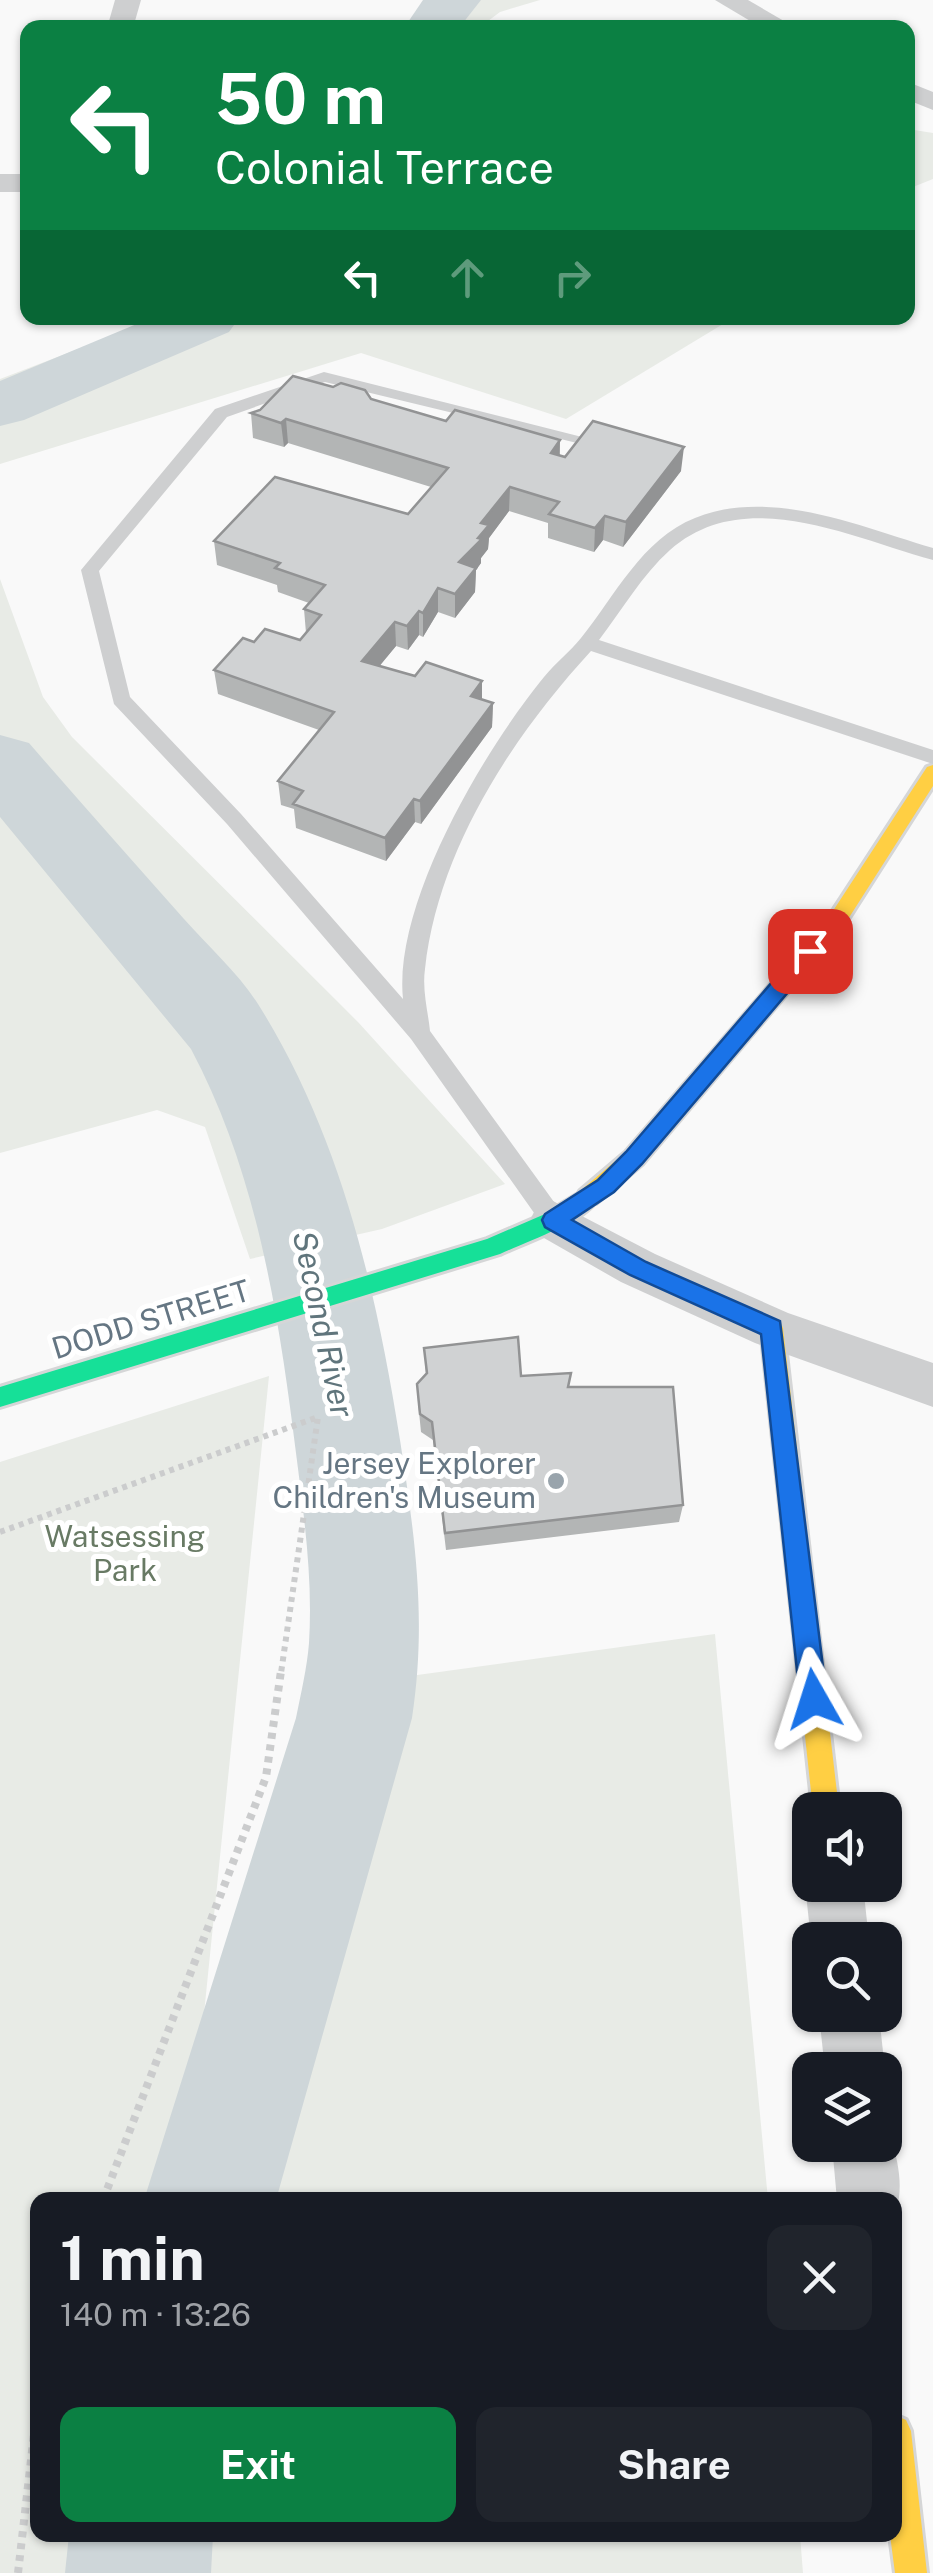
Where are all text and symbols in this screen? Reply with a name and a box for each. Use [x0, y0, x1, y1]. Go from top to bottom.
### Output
text: 50 m [215, 57, 386, 140]
icon: left [50, 60, 180, 190]
text: Colonial Terrace [215, 141, 554, 194]
icon: left [335, 250, 390, 305]
icon: ahead [440, 250, 495, 305]
icon: right [545, 250, 600, 305]
pin [768, 909, 853, 994]
icon: arrive [783, 924, 838, 979]
water label: Second River [286, 1227, 361, 1421]
street label: DODD STREET [47, 1272, 254, 1366]
place label: Jersey Explorer Children's Museum [273, 1445, 536, 1515]
marker: Jersey Explorer Children's Museum [545, 1470, 567, 1492]
park label: Watsessing Park [45, 1518, 205, 1588]
position arrow [762, 1647, 866, 1751]
map controls [792, 1792, 902, 2162]
button: sound [792, 1792, 902, 1902]
button: search [792, 1922, 902, 2032]
button: layers [792, 2052, 902, 2162]
text: 1 min [60, 2223, 205, 2294]
button: close [767, 2225, 872, 2330]
text: 140 m · 13:26 [60, 2296, 251, 2333]
button: Exit [60, 2407, 456, 2522]
button: Share [476, 2407, 872, 2522]

